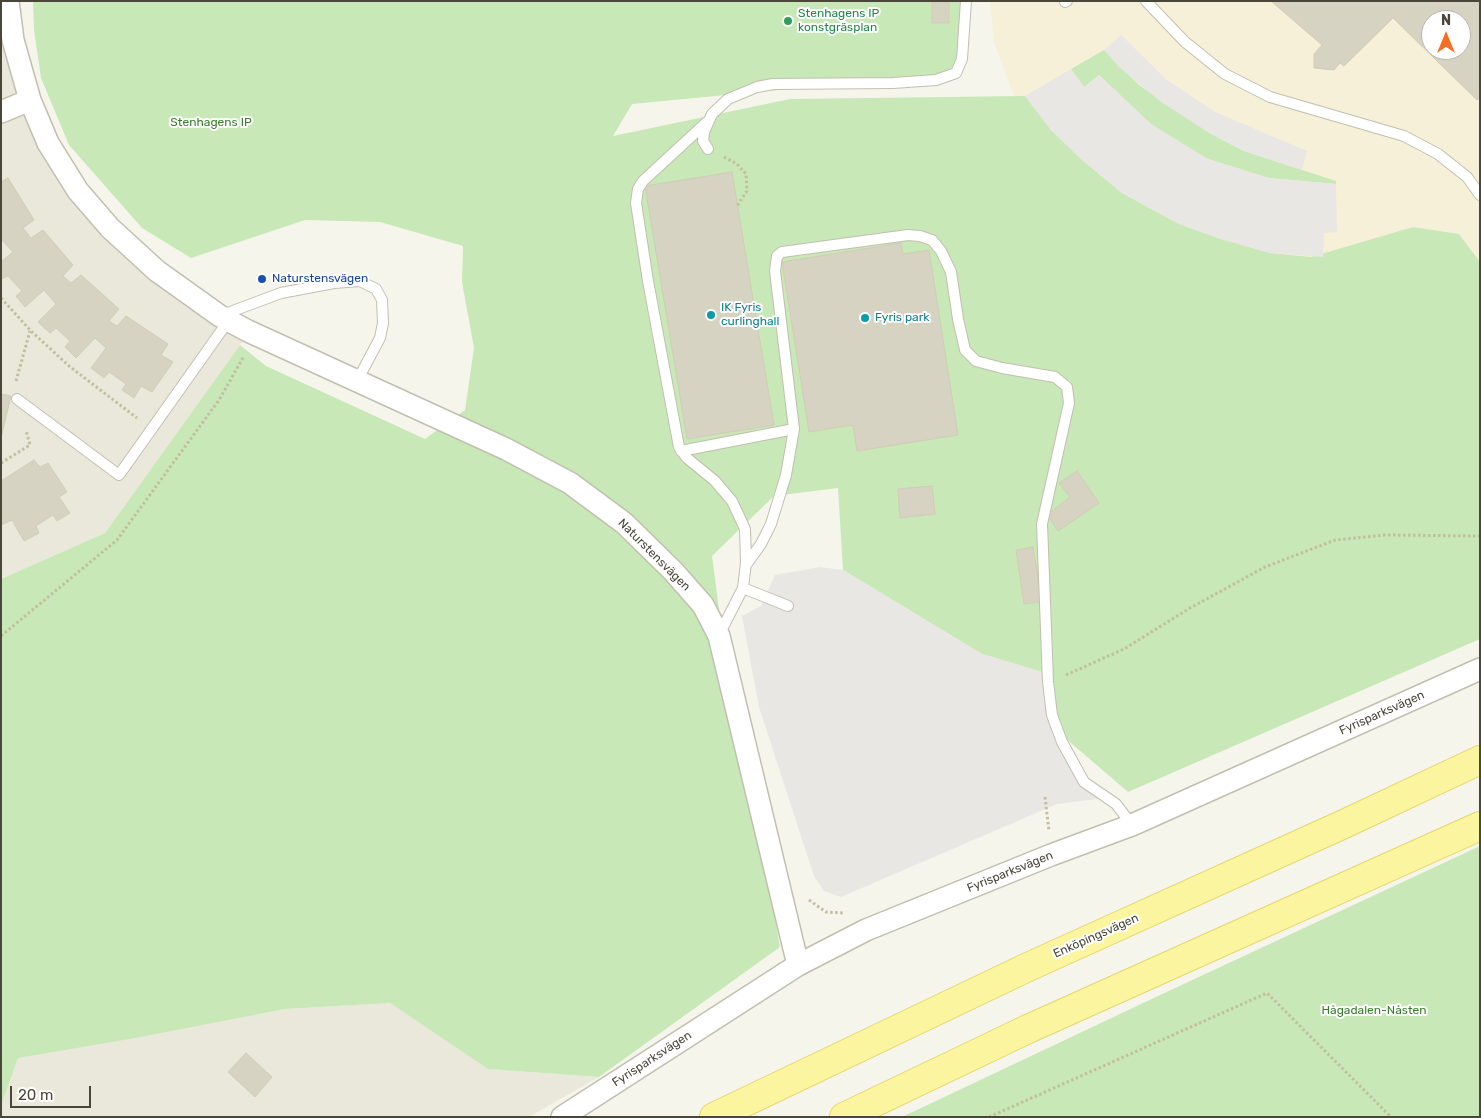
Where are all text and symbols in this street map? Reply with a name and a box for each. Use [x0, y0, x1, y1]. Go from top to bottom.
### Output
place label: Stenhagens IP konstgräsplan [798, 7, 879, 35]
north arrow [1421, 10, 1471, 60]
text: N [1441, 12, 1451, 29]
marker: Stenhagens IP konstgräsplan [782, 15, 794, 27]
park label: Stenhagens IP [170, 116, 252, 130]
place label: Naturstensvägen [272, 272, 368, 286]
marker: Naturstensvägen [256, 273, 268, 285]
place label: IK Fyris curlinghall [721, 301, 779, 329]
marker: IK Fyris curlinghall [705, 309, 717, 321]
place label: Fyris park [875, 311, 929, 325]
marker: Fyris park [859, 312, 871, 324]
street label: Naturstensvägen [615, 516, 693, 594]
street label: Fyrisparksvägen [1337, 688, 1427, 738]
street label: Fyrisparksvägen [965, 848, 1055, 896]
street label: Enköpingsvägen [1051, 911, 1141, 961]
park label: Hågadalen-Nåsten [1321, 1004, 1427, 1018]
street label: Fyrisparksvägen [610, 1028, 694, 1090]
scale bar [12, 1076, 94, 1108]
text: 20 m [18, 1086, 53, 1104]

